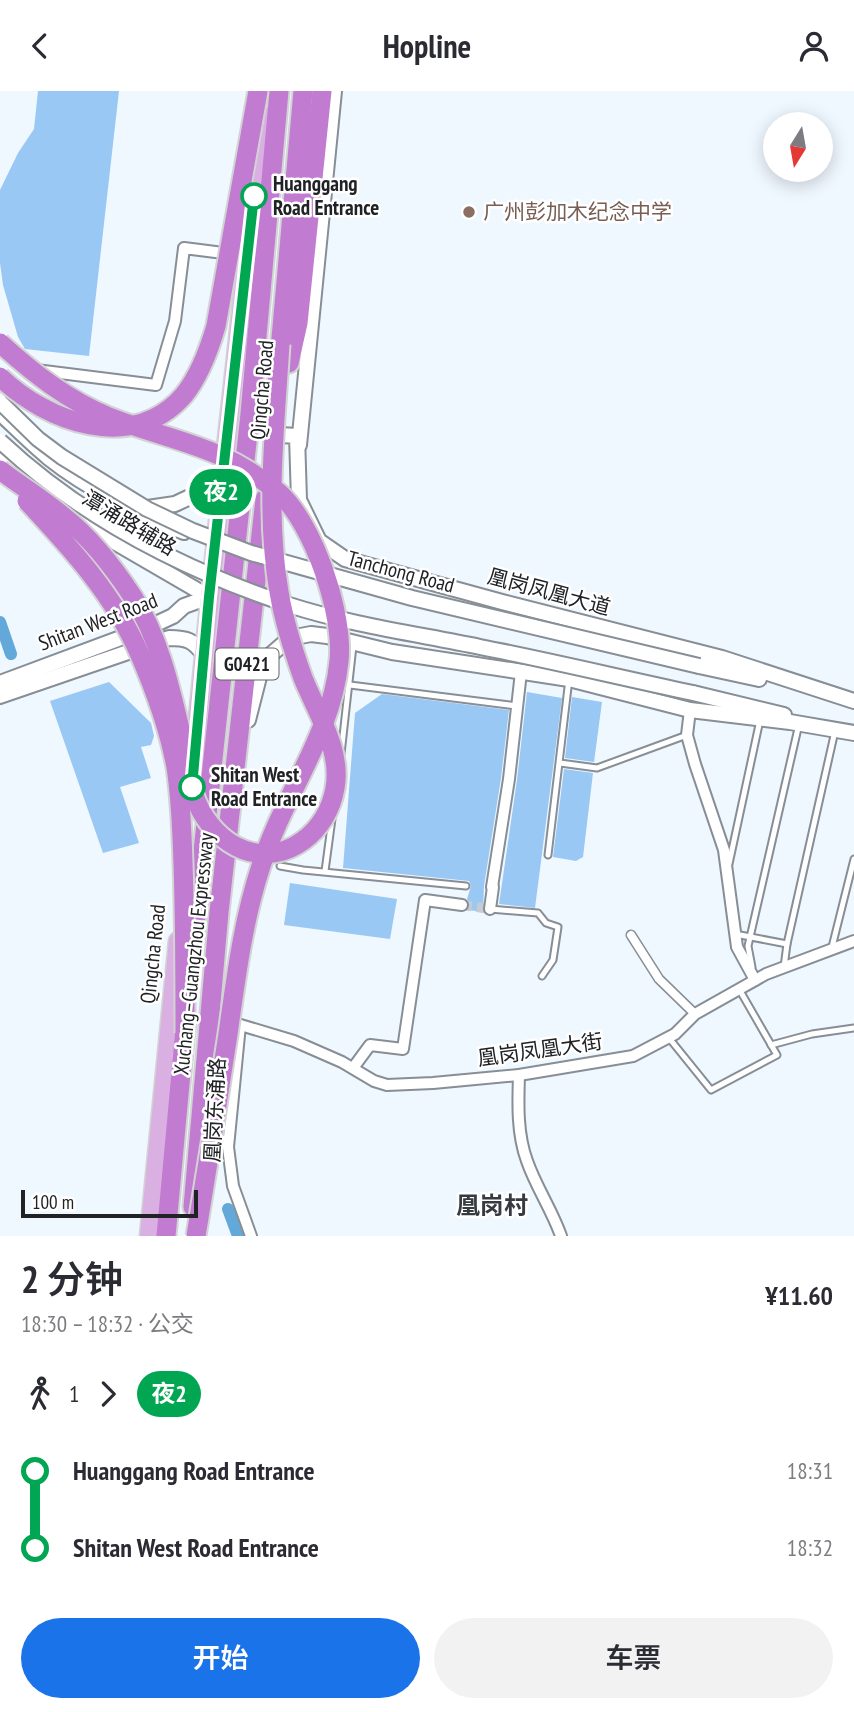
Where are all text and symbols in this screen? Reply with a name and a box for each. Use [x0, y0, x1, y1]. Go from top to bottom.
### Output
text: Hopline [383, 25, 471, 67]
icon: back [21, 27, 59, 65]
icon: person [795, 27, 833, 65]
north arrow [763, 112, 833, 182]
map controls [763, 112, 833, 182]
place label: Huanggang Road Entrance [273, 170, 379, 221]
marker: Huanggang Road Entrance [241, 183, 267, 209]
place label: 广州彭加木纪念中学 [483, 198, 672, 225]
marker: 广州彭加木纪念中学 [461, 204, 477, 220]
street label: Qingcha Road [244, 339, 279, 441]
line badge: 夜2 [190, 469, 252, 515]
text: 夜2 [203, 476, 239, 507]
street label: 潭涌路辅路 [77, 484, 181, 561]
street label: Tanchong Road [345, 544, 458, 599]
street label: 凰岗凤凰大道 [485, 562, 613, 621]
street label: Shitan West Road [34, 586, 161, 657]
road number: G0421 [216, 649, 278, 679]
place label: Shitan West Road Entrance [211, 761, 317, 812]
marker: Shitan West Road Entrance [179, 774, 205, 800]
street label: Xuchang–Guangzhou Expressway [167, 831, 220, 1076]
street label: Qingcha Road [134, 903, 171, 1005]
street label: 凰岗凤凰大街 [476, 1027, 604, 1072]
street label: 凰岗东涌路 [198, 1057, 231, 1163]
scale bar [21, 1187, 198, 1219]
text: 100 m [32, 1190, 74, 1214]
district label: 凰岗村 [456, 1190, 528, 1221]
text: 2 分钟 [21, 1254, 123, 1303]
text: ¥11.60 [765, 1279, 833, 1312]
text: 18:30 – 18:32 · 公交 [21, 1309, 194, 1338]
icon: walk [21, 1375, 59, 1413]
icon: forward [89, 1375, 127, 1413]
text: 夜2 [151, 1378, 187, 1409]
text: 1 [69, 1379, 79, 1408]
text: Huanggang Road Entrance [73, 1454, 315, 1487]
text: 18:31 [787, 1456, 833, 1485]
text: Shitan West Road Entrance [73, 1531, 319, 1564]
text: 18:32 [787, 1533, 833, 1562]
button: 开始 [21, 1618, 420, 1698]
button: 车票 [434, 1618, 833, 1698]

